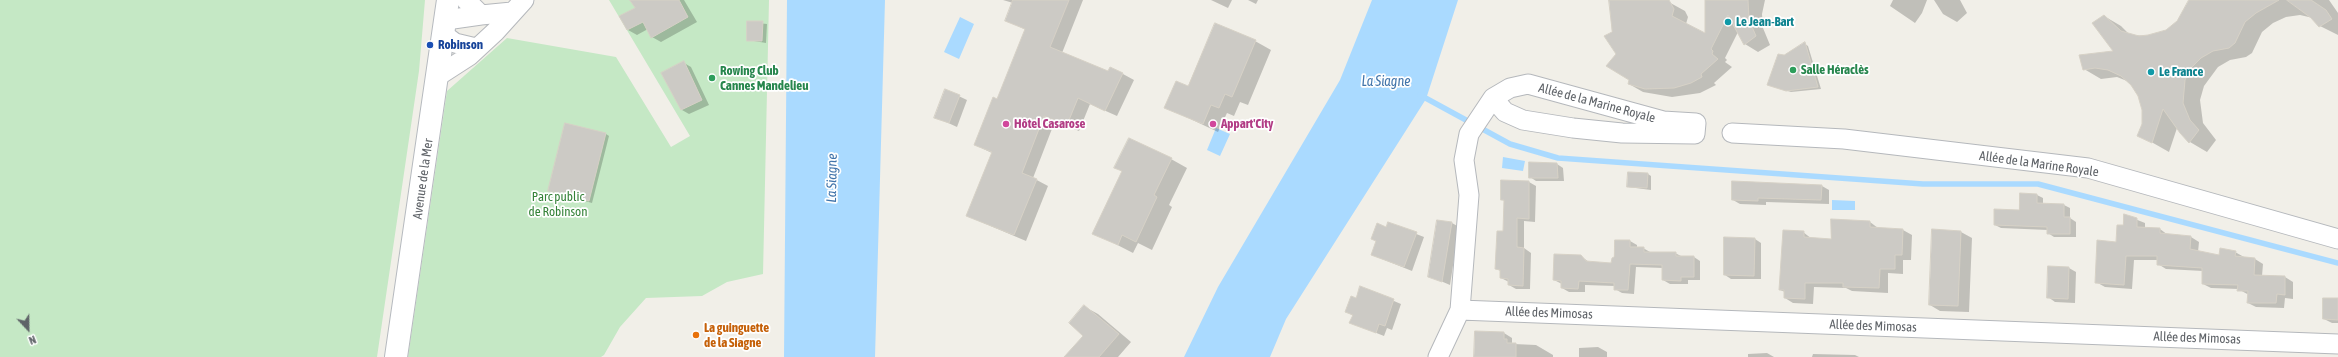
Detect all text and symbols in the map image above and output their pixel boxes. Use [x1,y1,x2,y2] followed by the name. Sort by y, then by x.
[1736,14,1794,30] place label: Le Jean-Bart
[1723,17,1733,27] marker: Le Jean-Bart
[438,37,483,53] place label: Robinson
[425,40,435,50] marker: Robinson
[1801,62,1869,78] place label: Salle Héraclès
[720,63,809,94] place label: Rowing Club Cannes Mandelieu
[2159,64,2203,80] place label: Le France
[1788,65,1798,75] marker: Salle Héraclès
[2146,67,2156,77] marker: Le France
[707,73,717,83] marker: Rowing Club Cannes Mandelieu
[1361,74,1411,90] water label: La Siagne
[1537,80,1657,126] street label: Allée de la Marine Royale
[1014,116,1085,132] place label: Hôtel Casarose
[1221,116,1273,132] place label: Appart'City
[1001,119,1011,129] marker: Hôtel Casarose
[1208,119,1218,129] marker: Appart'City
[410,138,436,220] street label: Avenue de la Mer
[1978,148,2100,180] street label: Allée de la Marine Royale
[823,153,841,203] water label: La Siagne
[529,189,587,220] park label: Parc public de Robinson
[1505,304,1593,322] street label: Allée des Mimosas
[8,309,48,349] north arrow
[1829,317,1917,335] street label: Allée des Mimosas
[704,320,769,351] place label: La guinguette de la Siagne
[2153,329,2241,347] street label: Allée des Mimosas
[691,330,701,340] marker: La guinguette de la Siagne
[27,333,38,347] text: N

